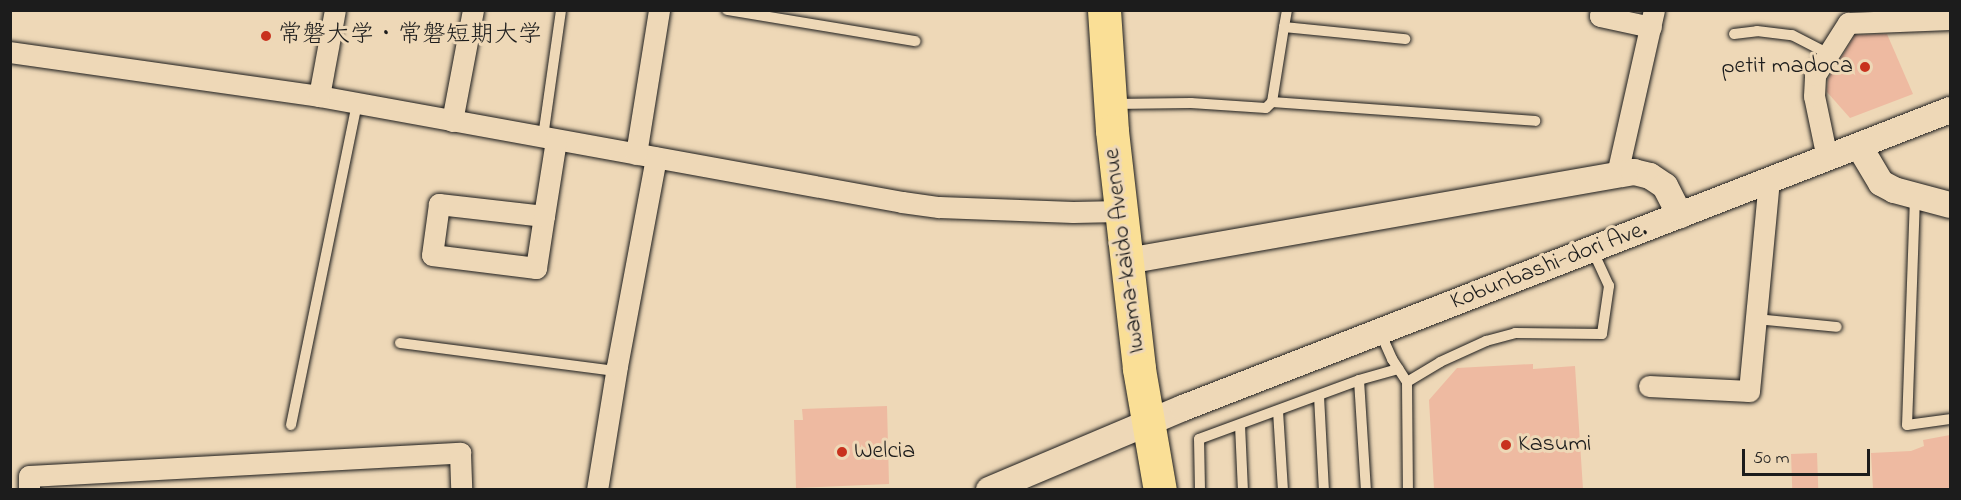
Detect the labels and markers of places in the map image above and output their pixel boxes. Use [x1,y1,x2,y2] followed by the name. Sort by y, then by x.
[278,22,542,50] place label: 常磐大学・常磐短期大学
[259,29,273,43] marker: 常磐大学・常磐短期大学
[1722,53,1853,81] place label: petit madoca
[1858,60,1872,74] marker: petit madoca
[1518,431,1591,459] place label: Kasumi
[854,438,915,466] place label: Welcia
[1499,438,1513,452] marker: Kasumi
[835,445,849,459] marker: Welcia

